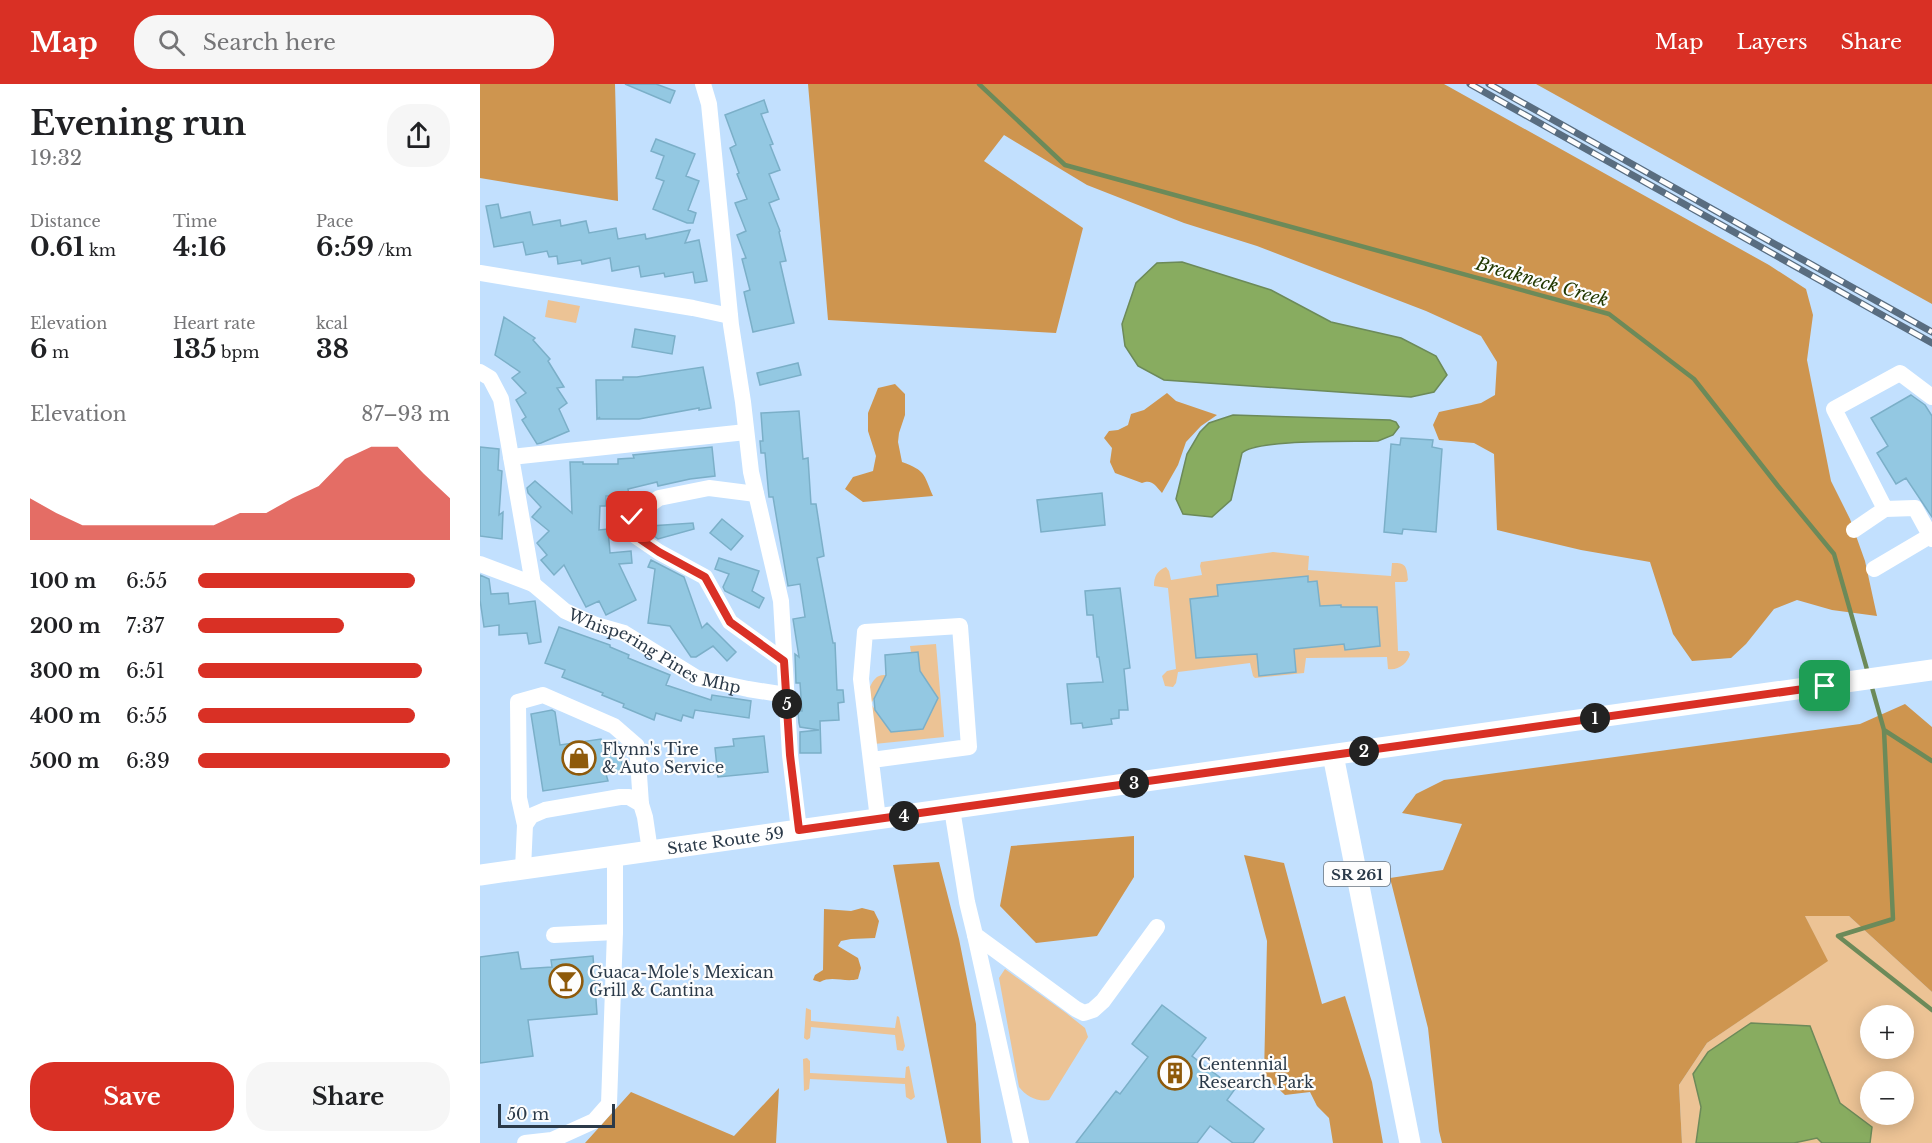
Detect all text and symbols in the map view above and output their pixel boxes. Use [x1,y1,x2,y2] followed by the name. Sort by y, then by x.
[134,15,554,69] search box
[30,25,98,60] text: Map
[155,26,188,59] icon: search
[203,29,336,56] text: Search here
[1655,29,1704,55] text: Map
[1737,29,1808,55] text: Layers
[1841,29,1902,55] text: Share
[30,103,246,144] text: Evening run
[387,104,450,167] button: share
[30,146,82,170] text: 19:32
[30,211,101,231] text: Distance
[173,211,217,231] text: Time
[316,211,353,231] text: Pace
[30,231,84,263] text: 0.61
[173,231,227,263] text: 4:16
[316,231,374,263] text: 6:59
[84,240,116,260] text: km
[374,240,412,260] text: /km
[1472,252,1611,311] water label: Breakneck Creek
[30,313,107,333] text: Elevation
[173,313,255,333] text: Heart rate
[316,313,348,333] text: kcal
[30,333,48,365] text: 6
[173,333,216,365] text: 135
[316,333,349,365] text: 38
[48,342,69,362] text: m
[216,342,259,362] text: bpm
[30,402,127,426] text: Elevation
[361,402,450,426] text: 87–93 m
[606,491,657,542] pin
[615,500,648,533] icon: check
[30,569,96,593] text: 100 m
[126,569,167,593] text: 6:55
[564,603,743,697] street label: Whispering Pines Mhp
[30,614,101,638] text: 200 m
[126,614,164,638] text: 7:37
[30,659,100,683] text: 300 m
[126,659,165,683] text: 6:51
[1799,660,1850,711] pin
[1808,669,1841,702] icon: arrive
[772,689,802,719] pin: 5
[782,694,792,714] text: 5
[1580,703,1610,733] pin: 1
[30,704,101,728] text: 400 m
[126,704,167,728] text: 6:55
[1592,708,1598,728] text: 1
[1349,736,1379,766] pin: 2
[602,739,724,777] place label: Flynn's Tire & Auto Service
[561,740,597,776] shop icon: Flynn's Tire & Auto Service
[1359,741,1369,761] text: 2
[30,749,100,773] text: 500 m
[126,749,170,773] text: 6:39
[1119,768,1149,798] pin: 3
[1129,773,1139,793] text: 3
[889,801,919,831] pin: 4
[899,806,909,826] text: 4
[666,822,785,858] street label: State Route 59
[1324,862,1390,886] road number: SR 261
[589,962,774,1000] place label: Guaca-Mole's Mexican Grill & Cantina
[548,963,584,999] bar icon: Guaca-Mole's Mexican Grill & Cantina
[1860,1005,1914,1125] map controls
[1860,1005,1914,1059] button: +
[1198,1054,1314,1092] place label: Centennial Research Park
[1157,1055,1193,1091] building icon: Centennial Research Park
[30,1062,234,1131] button: Save
[246,1062,450,1131] button: Share
[1860,1071,1914,1125] button: −
[498,1101,615,1128] scale bar
[507,1104,549,1124] text: 50 m

